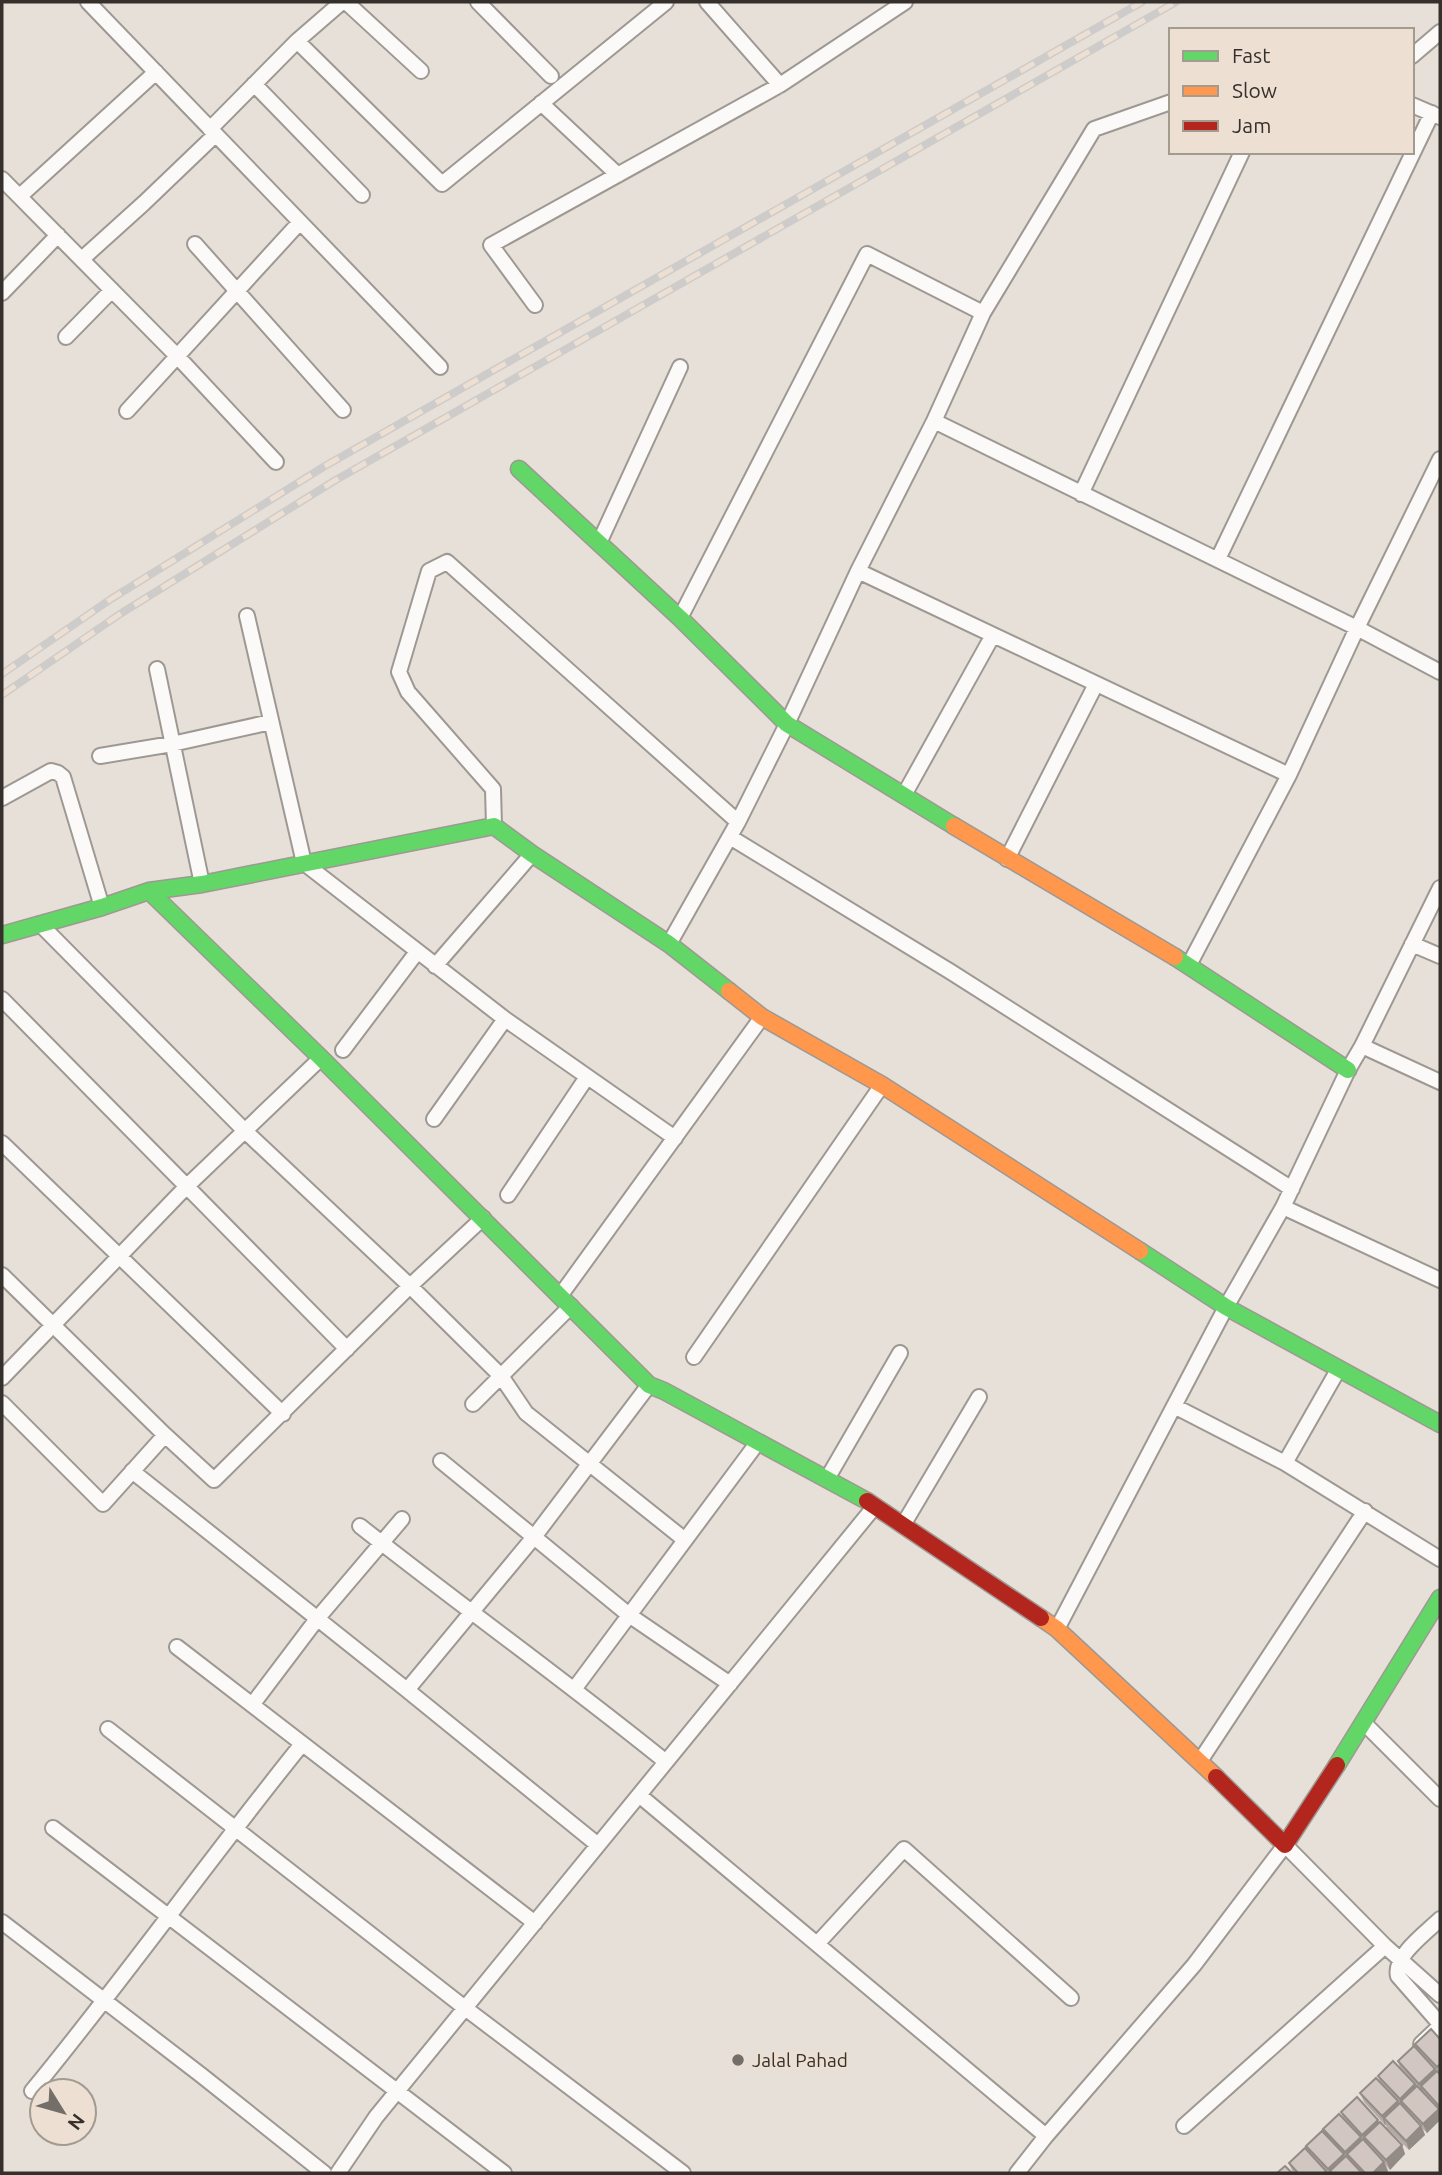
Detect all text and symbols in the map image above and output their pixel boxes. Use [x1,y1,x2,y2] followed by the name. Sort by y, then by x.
[1169,28,1414,154] legend
[1232,43,1270,67] text: Fast
[1232,78,1277,102] text: Slow
[1232,113,1271,137] text: Jam
[752,2049,848,2071] place label: Jalal Pahad
[730,2052,746,2068] marker: Jalal Pahad
[28,2077,98,2147] north arrow
[64,2110,90,2135] text: N

